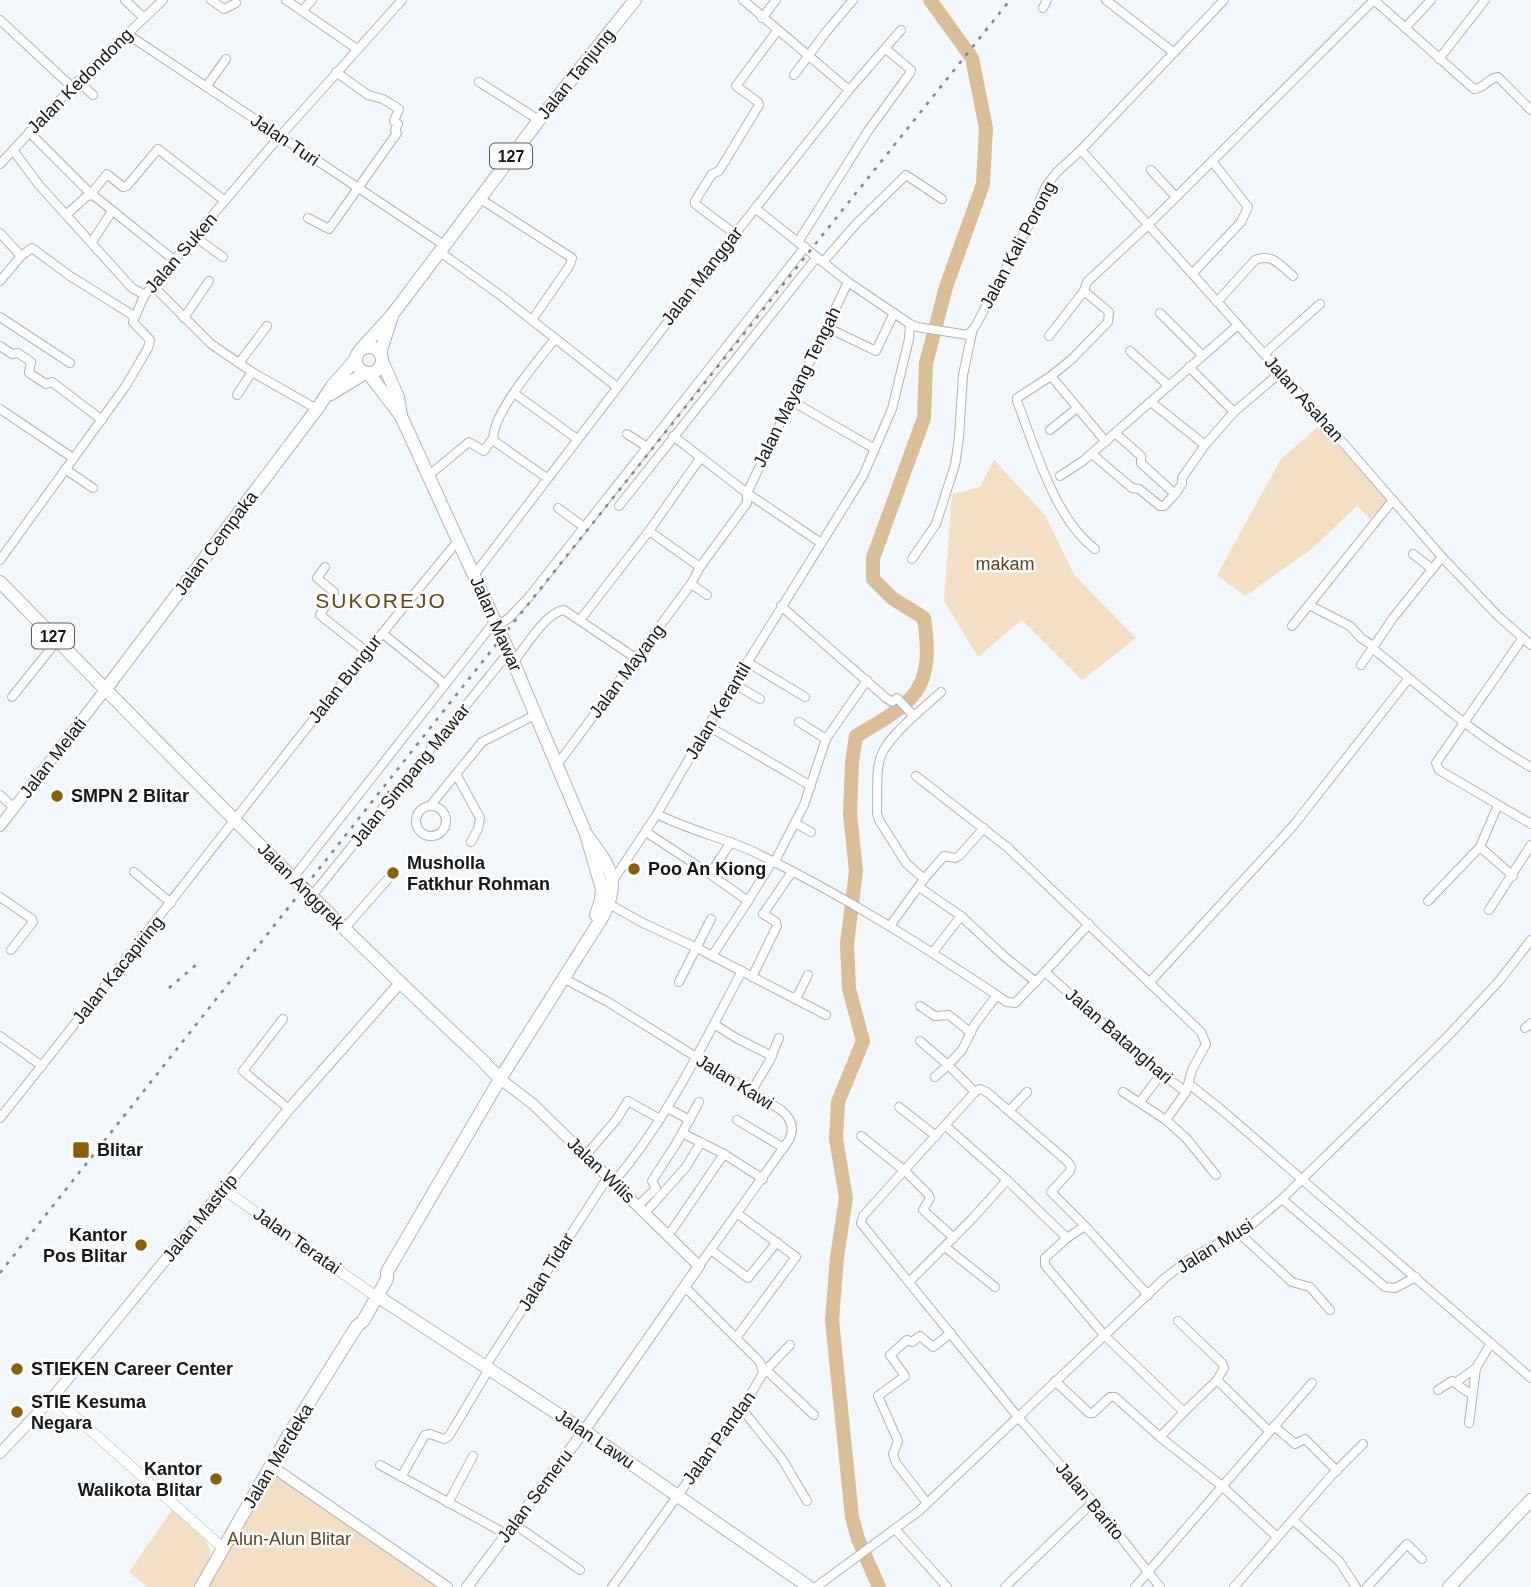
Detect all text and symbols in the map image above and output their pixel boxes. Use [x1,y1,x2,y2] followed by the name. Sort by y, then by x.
[23,24,137,138] street label: Jalan Kedondong
[533,25,619,123] street label: Jalan Tanjung
[247,110,323,170] street label: Jalan Turi
[490,144,532,168] road number: 127
[976,178,1060,312] street label: Jalan Kali Porong
[141,209,221,297] street label: Jalan Suken
[657,223,747,329] street label: Jalan Manggar
[749,304,845,470] street label: Jalan Mayang Tengah
[1260,352,1348,446] street label: Jalan Asahan
[170,486,262,599] street label: Jalan Cempaka
[975,554,1035,574] park label: makam
[466,573,526,675] street label: Jalan Mawar
[315,589,447,612] district label: SUKOREJO
[585,620,669,722] street label: Jalan Mayang
[32,624,74,649] road number: 127
[304,631,386,727] street label: Jalan Bungur
[681,659,755,763] street label: Jalan Kerantil
[346,700,474,850] street label: Jalan Simpang Mawar
[16,714,90,802] street label: Jalan Melati
[71,786,189,806] place label: SMPN 2 Blitar
[49,788,65,804] marker: SMPN 2 Blitar
[254,839,349,934] street label: Jalan Anggrek
[407,853,550,894] place label: Musholla Fatkhur Rohman
[648,859,766,879] place label: Poo An Kiong
[626,861,642,877] marker: Poo An Kiong
[385,865,401,881] marker: Musholla Fatkhur Rohman
[68,912,168,1028] street label: Jalan Kacapiring
[1061,984,1177,1088] street label: Jalan Batanghari
[693,1050,777,1114] street label: Jalan Kawi
[563,1133,639,1207] street label: Jalan Wilis
[71,1140,91,1160] marker: Blitar
[97,1140,143,1160] place label: Blitar
[159,1170,241,1266] street label: Jalan Mastrip
[250,1204,344,1278] street label: Jalan Teratai
[1173,1215,1257,1277] street label: Jalan Musi
[43,1225,127,1266] place label: Kantor Pos Blitar
[514,1229,578,1315] street label: Jalan Tidar
[133,1237,149,1253] marker: Kantor Pos Blitar
[31,1359,233,1379] place label: STIEKEN Career Center
[9,1361,25,1377] marker: STIEKEN Career Center
[679,1388,759,1488] street label: Jalan Pandan
[31,1392,147,1433] place label: STIE Kesuma Negara
[239,1399,317,1512] street label: Jalan Merdeka
[9,1404,25,1420] marker: STIE Kesuma Negara
[552,1405,638,1473] street label: Jalan Lawu
[494,1446,576,1546] street label: Jalan Semeru
[1052,1458,1128,1544] street label: Jalan Barito
[78,1459,202,1500] place label: Kantor Walikota Blitar
[208,1471,224,1487] marker: Kantor Walikota Blitar
[227,1529,351,1549] park label: Alun-Alun Blitar

